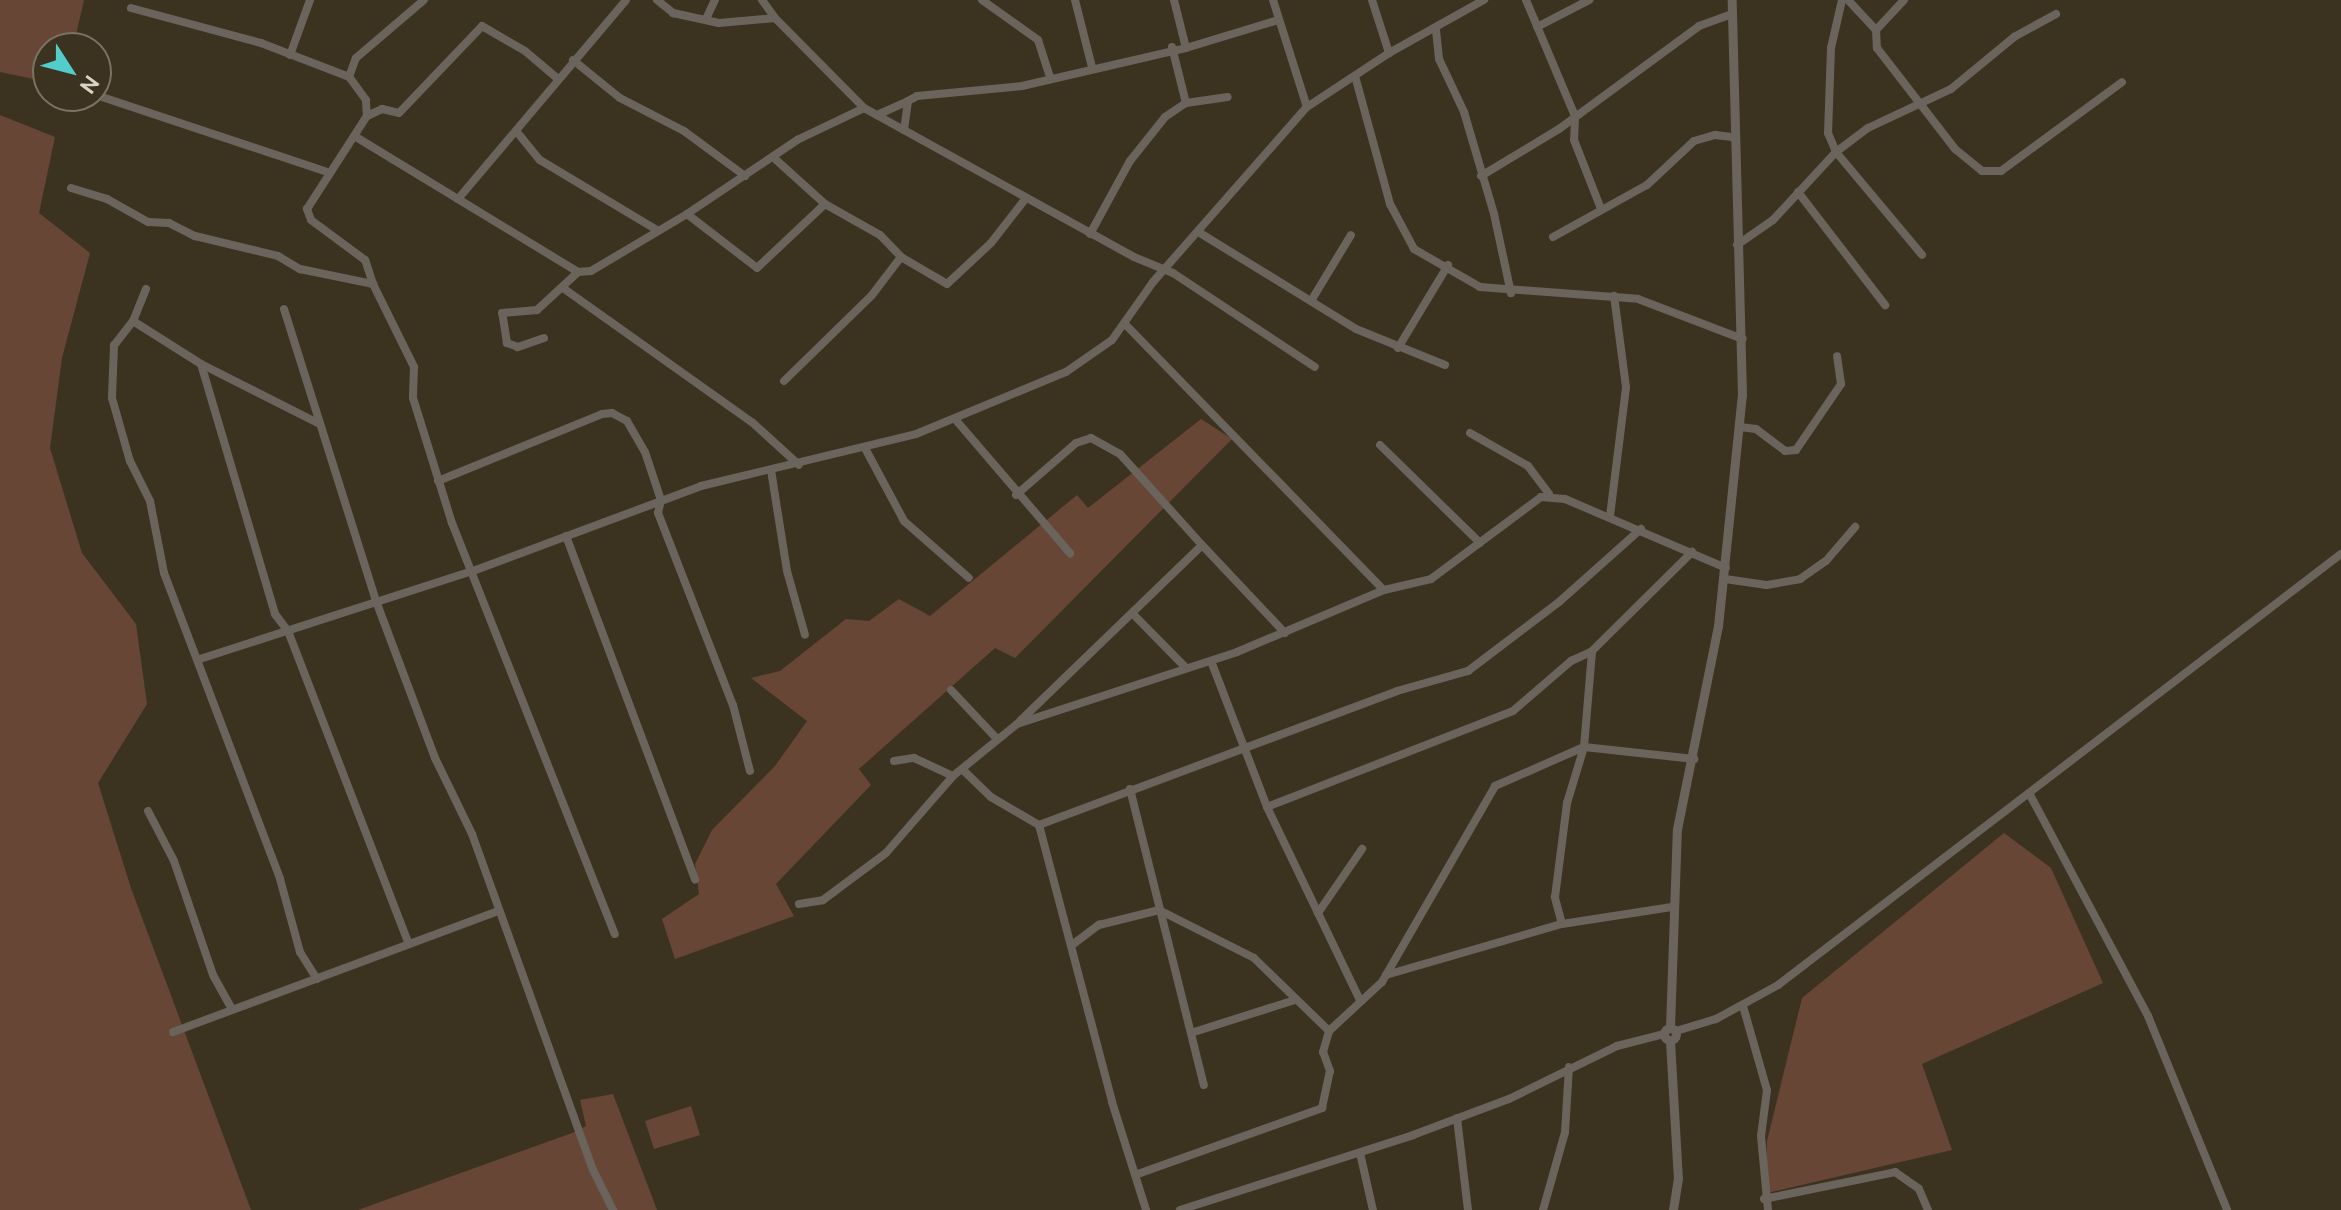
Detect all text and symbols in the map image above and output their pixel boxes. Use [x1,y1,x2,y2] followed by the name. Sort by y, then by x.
[32,32,112,112] north arrow
[75,71,105,99] text: N

